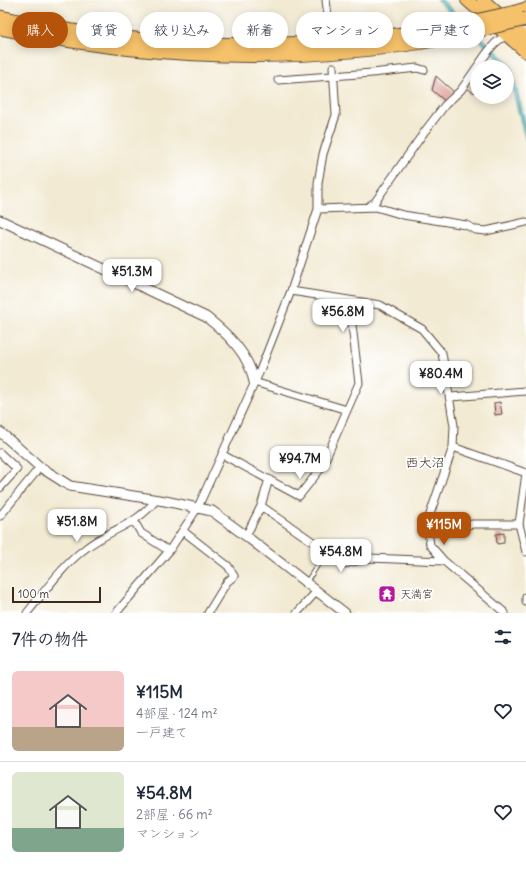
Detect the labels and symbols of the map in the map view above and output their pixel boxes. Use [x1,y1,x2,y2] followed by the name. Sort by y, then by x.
[99,259,165,293] pin: ¥51.3M
[310,299,376,333] pin: ¥56.8M
[408,361,474,395] pin: ¥80.4M
[267,446,333,480] pin: ¥94.7M
[405,454,445,471] district label: 西大沼
[44,509,110,543] pin: ¥51.8M
[416,512,472,546] pin: ¥115M
[308,539,374,573] pin: ¥54.8M
[377,584,397,604] temple icon: 天満宮
[12,585,101,604] scale bar
[400,587,433,601] place label: 天満宮

